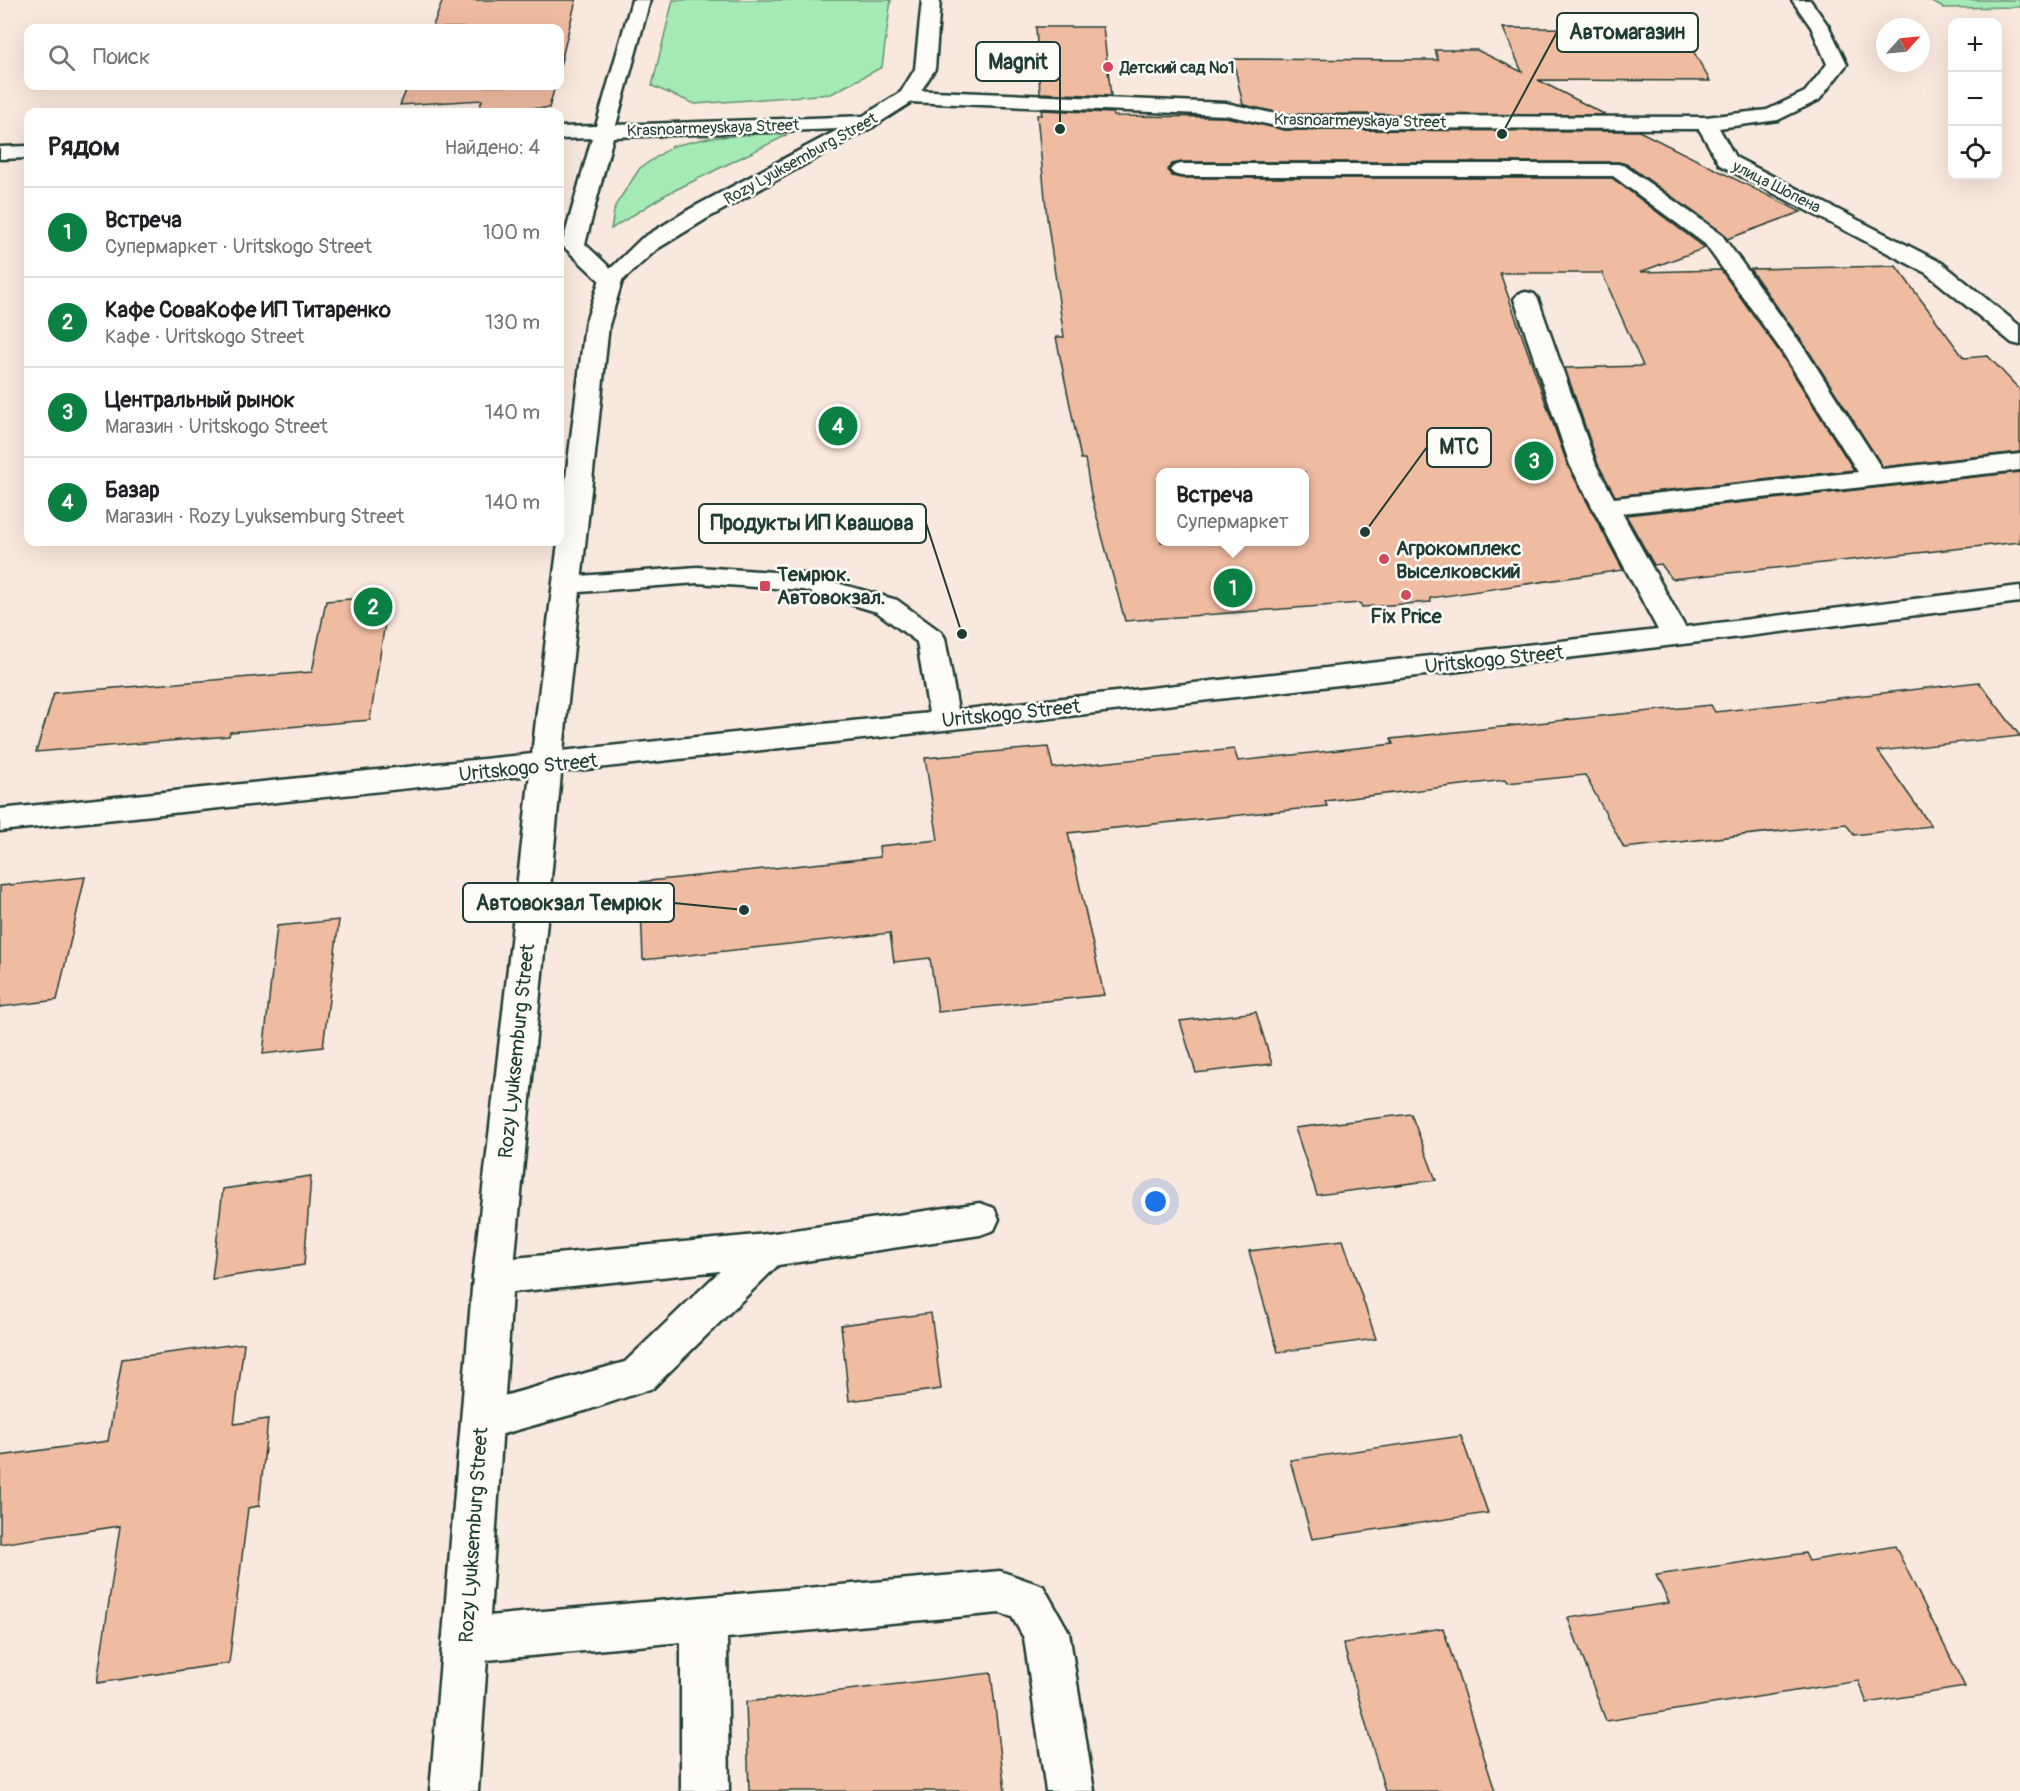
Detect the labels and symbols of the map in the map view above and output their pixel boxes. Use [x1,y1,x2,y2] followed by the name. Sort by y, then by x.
[1557,13,1698,52] callout: Автомагазин
[1876,18,1930,72] north arrow
[1569,19,1685,46] text: Автомагазин
[976,42,1060,81] callout: Magnit
[988,49,1048,76] text: Magnit
[1119,58,1234,78] place label: Детский сад №1
[1101,60,1115,74] marker: Детский сад №1
[720,108,881,209] street label: Rozy Lyuksemburg Street
[1274,109,1447,133] street label: Krasnoarmeyskaya Street
[627,115,800,141] street label: Krasnoarmeyskaya Street
[1728,156,1824,218] street label: улица Шопена
[818,404,858,448] pin: 4
[1427,428,1491,467] callout: МТС
[1439,434,1479,461] text: МТС
[1514,438,1553,484] pin: 3
[699,504,926,543] callout: Продукты ИП Квашова
[711,510,914,537] text: Продукты ИП Квашова
[1396,536,1521,584] place label: Агрокомплекс Выселковский
[1377,552,1391,566] marker: Агрокомплекс Выселковский
[776,562,885,610] place label: Темрюк. Автовокзал.
[1214,566,1252,610] pin: 1
[758,579,772,593] marker: Темрюк. Автовокзал.
[354,584,392,630] pin: 2
[1399,588,1413,602] marker: Fix Price
[1370,604,1443,629] place label: Fix Price
[1423,640,1566,679] street label: Uritskogo Street
[940,694,1083,733] street label: Uritskogo Street
[457,748,600,787] street label: Uritskogo Street
[463,883,674,922] callout: Автовокзал Темрюк
[476,890,662,917] text: Автовокзал Темрюк
[493,941,540,1160] street label: Rozy Lyuksemburg Street
[1141,1187,1170,1216] your location
[453,1426,494,1644] street label: Rozy Lyuksemburg Street

